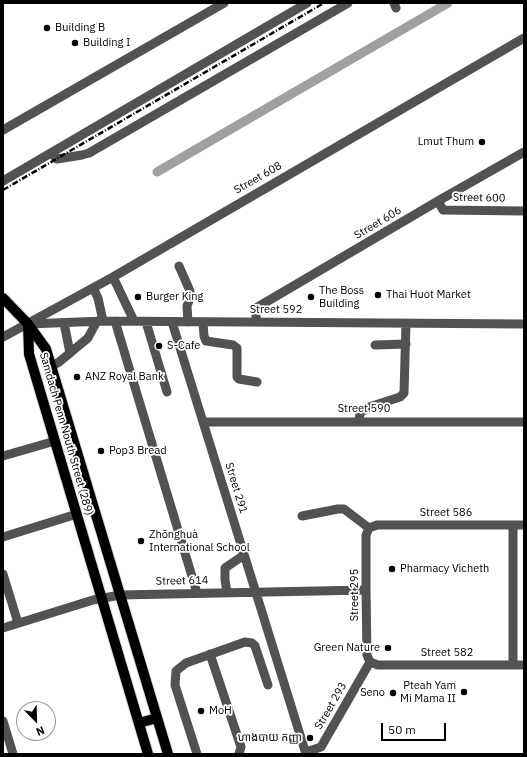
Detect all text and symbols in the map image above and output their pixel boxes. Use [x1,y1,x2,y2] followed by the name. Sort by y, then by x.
[55,21,105,35] place label: Building B
[42,23,52,33] marker: Building B
[83,36,130,50] place label: Building I
[70,38,80,48] marker: Building I
[418,135,474,149] place label: Lmut Thum
[477,137,487,147] marker: Lmut Thum
[232,159,284,197] street label: Street 608
[453,191,505,205] street label: Street 600
[352,204,404,242] street label: Street 606
[319,284,364,310] place label: The Boss Building
[386,288,471,302] place label: Thai Huot Market
[146,290,203,304] place label: Burger King
[373,290,383,300] marker: Thai Huot Market
[133,292,143,302] marker: Burger King
[306,292,316,302] marker: The Boss Building
[250,303,302,317] street label: Street 592
[167,339,200,353] place label: S-Cafe
[154,341,164,351] marker: S-Cafe
[36,351,96,517] street label: Samdach Penn Nouth Street (289)
[85,370,164,384] place label: ANZ Royal Bank
[72,372,82,382] marker: ANZ Royal Bank
[338,402,390,416] street label: Street 590
[109,444,167,458] place label: Pop3 Bread
[96,446,106,456] marker: Pop3 Bread
[222,461,250,515] street label: Street 291
[420,506,472,520] street label: Street 586
[149,528,250,554] place label: Zhōnghuà International School
[136,536,146,546] marker: Zhōnghuà International School
[400,562,489,576] place label: Pharmacy Vicheth
[387,564,397,574] marker: Pharmacy Vicheth
[348,569,362,621] street label: Street 295
[156,574,208,588] street label: Street 614
[314,641,380,655] place label: Green Nature
[383,643,393,653] marker: Green Nature
[421,646,473,660] street label: Street 582
[400,679,456,705] place label: Pteah Yam Mi Mama II
[312,680,350,732] street label: Street 293
[360,686,385,700] place label: Seno
[459,687,469,697] marker: Pteah Yam Mi Mama II
[388,688,398,698] marker: Seno
[16,701,56,741] north arrow
[209,704,232,718] place label: MoH
[196,706,206,716] marker: MoH
[383,715,448,741] scale bar
[388,722,416,737] text: 50 m
[34,723,47,739] text: N
[238,731,302,745] place label: ហាងបាយ កញ្ញា
[305,733,315,743] marker: ហាងបាយ កញ្ញា

